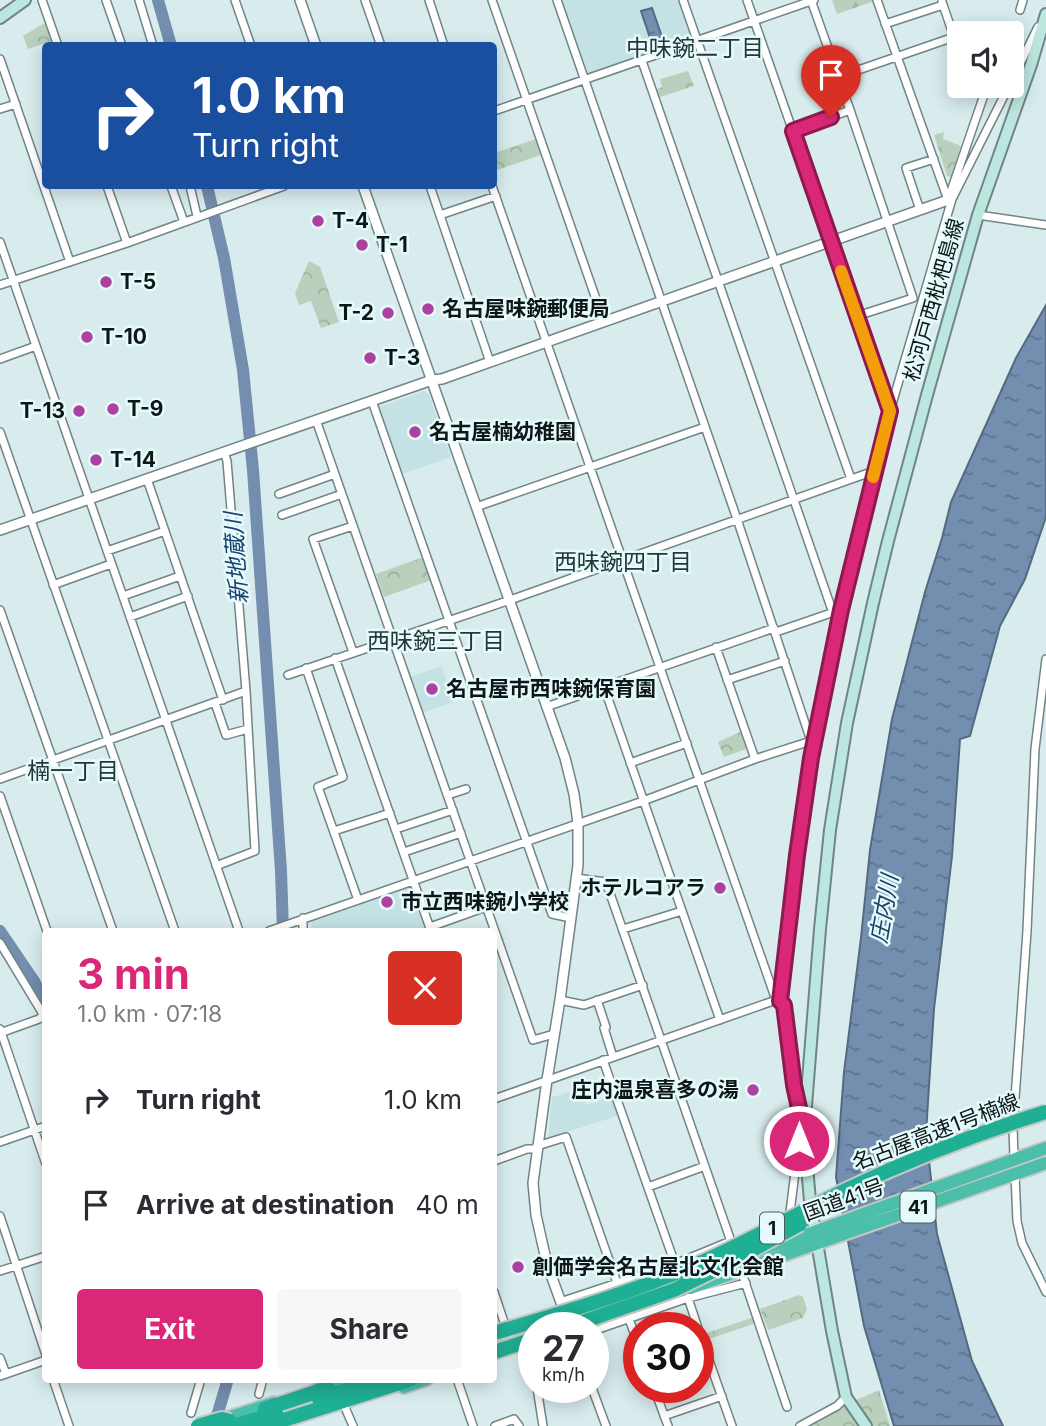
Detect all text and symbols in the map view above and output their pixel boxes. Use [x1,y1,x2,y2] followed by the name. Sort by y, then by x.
[947,21,1024,98] map controls
[947,21,1024,98] button: sound
[626,34,764,62] district label: 中味鋺二丁目
[801,45,861,117] pin
[812,56,850,94] icon: arrive
[192,66,346,125] text: 1.0 km
[77,70,168,161] icon: right
[192,126,339,165] text: Turn right
[332,208,369,233] place label: T-4
[310,213,326,229] marker: T-4
[898,216,969,384] street label: 松河戸西枇杷島線
[376,232,408,257] place label: T-1
[354,237,370,253] marker: T-1
[120,269,156,294] place label: T-5
[98,274,114,290] marker: T-5
[442,296,610,321] place label: 名古屋味鋺郵便局
[338,300,374,325] place label: T-2
[420,301,436,317] marker: 名古屋味鋺郵便局
[380,305,396,321] marker: T-2
[101,324,147,349] place label: T-10
[79,329,95,345] marker: T-10
[384,345,420,370] place label: T-3
[362,350,378,366] marker: T-3
[127,396,163,421] place label: T-9
[20,398,65,423] place label: T-13
[105,401,121,417] marker: T-9
[71,403,87,419] marker: T-13
[429,419,576,444] place label: 名古屋楠幼稚園
[407,424,423,440] marker: 名古屋楠幼稚園
[110,447,156,472] place label: T-14
[88,452,104,468] marker: T-14
[219,508,253,605] water label: 新地蔵川
[554,548,692,576] district label: 西味鋺四丁目
[367,627,505,655] district label: 西味鋺三丁目
[446,676,656,701] place label: 名古屋市西味鋺保育園
[424,681,440,697] marker: 名古屋市西味鋺保育園
[27,757,119,785] district label: 楠一丁目
[864,870,904,945] water label: 庄内川
[580,875,706,900] place label: ホテルコアラ
[712,880,728,896] marker: ホテルコアラ
[401,889,569,914] place label: 市立西味鋺小学校
[379,894,395,910] marker: 市立西味鋺小学校
[77,948,190,999] text: 3 min
[388,951,462,1025] button: close
[77,1000,222,1028] text: 1.0 km · 07:18
[571,1077,739,1102] place label: 庄内温泉喜多の湯
[77,1081,115,1119] icon: right
[745,1082,761,1098] marker: 庄内温泉喜多の湯
[136,1084,261,1115] text: Turn right
[384,1084,462,1115] text: 1.0 km
[849,1088,1023,1175] street label: 名古屋高速1号楠線
[762,1104,836,1178] position arrow
[800,1173,888,1226] street label: 国道41号
[77,1186,115,1224] icon: arrive
[136,1189,395,1220] text: Arrive at destination
[416,1189,479,1220] text: 40 m
[900,1191,936,1222] road number: 41
[760,1212,784,1244] road number: 1
[532,1254,784,1279] place label: 創価学会名古屋北文化会館
[510,1259,526,1275] marker: 創価学会名古屋北文化会館
[77,1289,263,1369] button: Exit
[277,1289,462,1369] button: Share
[623,1312,714,1403] speed limit sign: 30
[542,1327,585,1369] text: 27
[542,1364,585,1385] text: km/h

